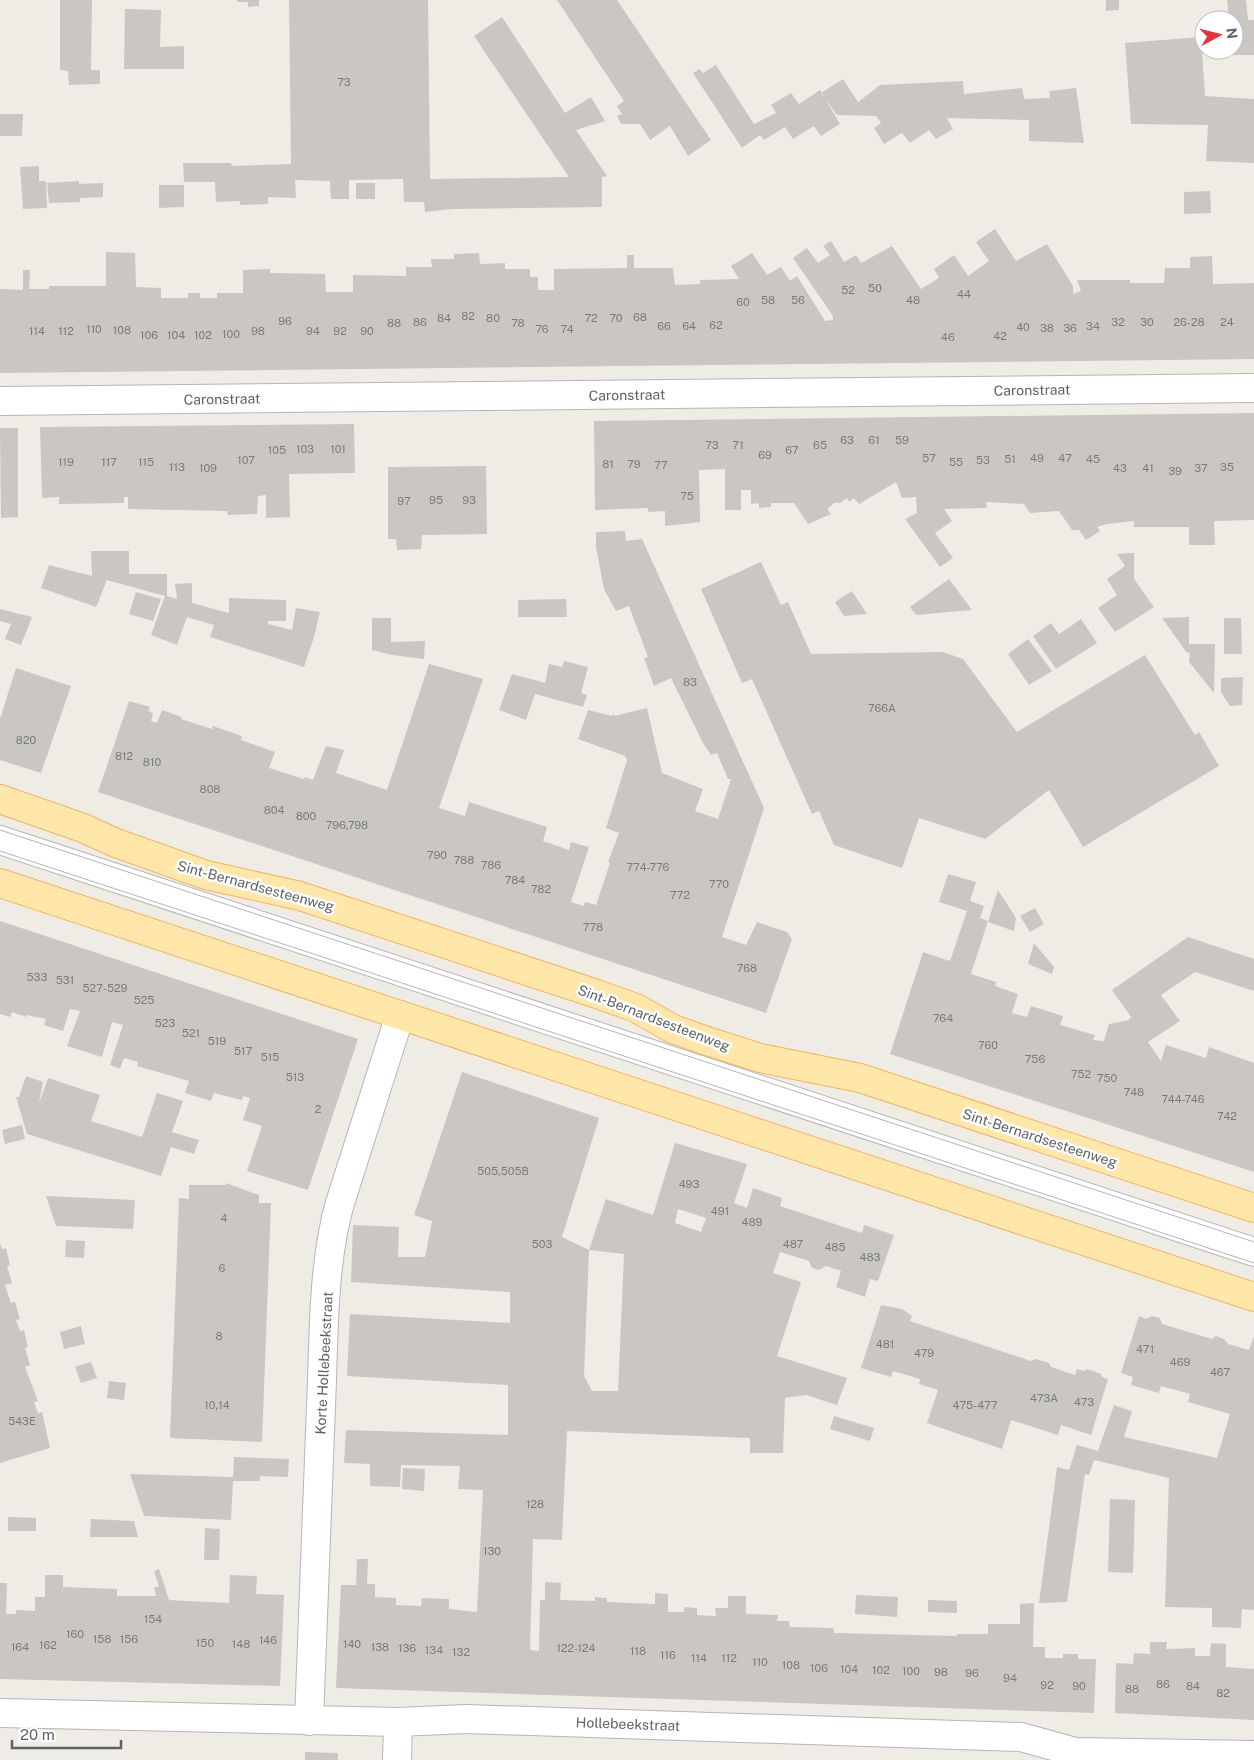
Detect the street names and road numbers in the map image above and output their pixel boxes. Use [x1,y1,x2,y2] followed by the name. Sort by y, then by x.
[993,381,1071,399] street label: Caronstraat
[588,386,666,404] street label: Caronstraat
[183,390,261,408] street label: Caronstraat
[176,857,336,915] street label: Sint-Bernardsesteenweg
[576,982,733,1055] street label: Sint-Bernardsesteenweg
[961,1105,1120,1171] street label: Sint-Bernardsesteenweg
[312,1291,336,1435] street label: Korte Hollebeekstraat
[576,1714,680,1734] street label: Hollebeekstraat

